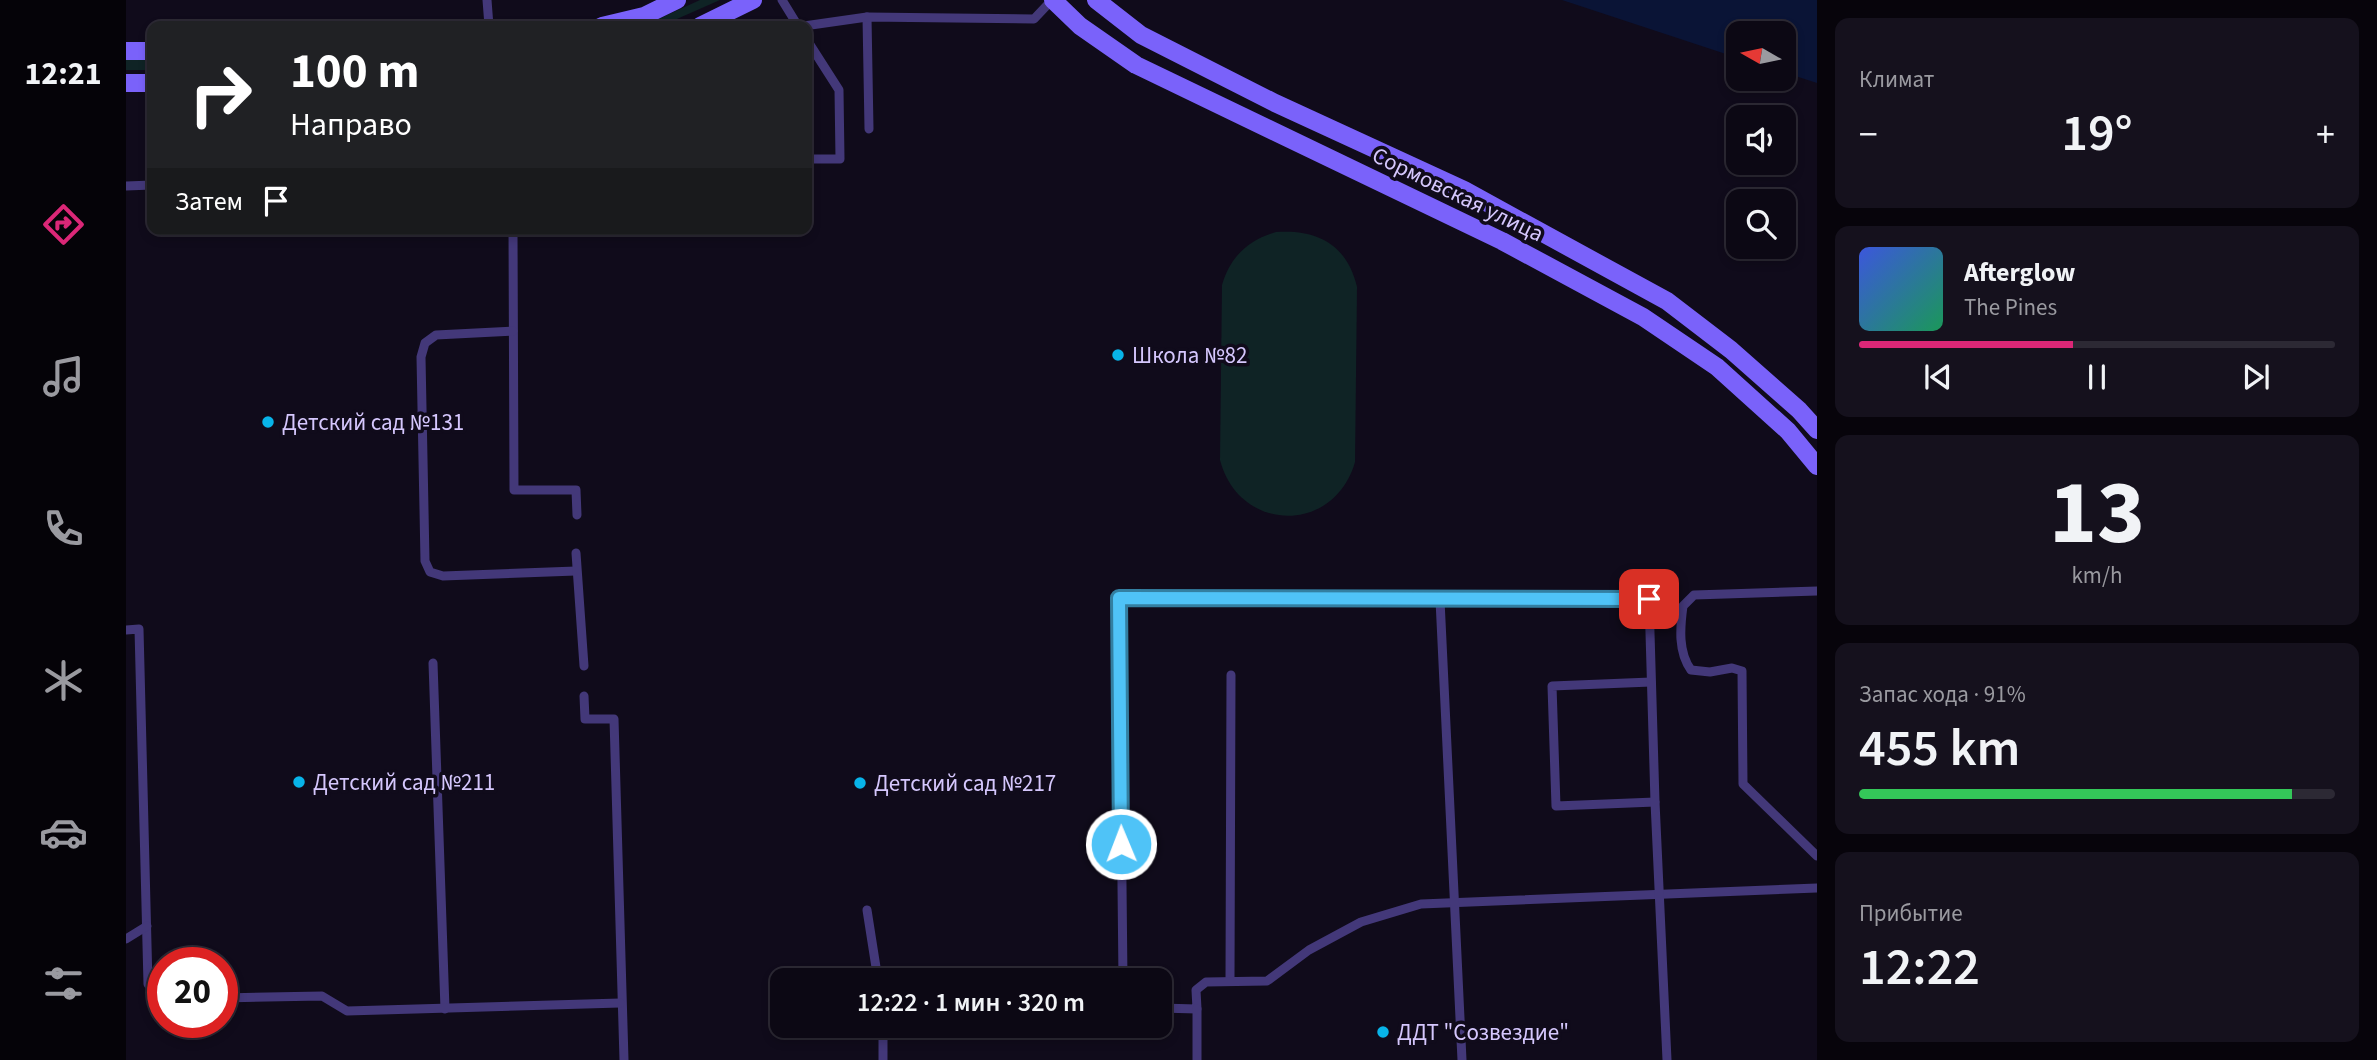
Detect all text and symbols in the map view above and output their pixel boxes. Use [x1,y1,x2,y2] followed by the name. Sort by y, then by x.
[1726,21,1796,91] north arrow
[1726,21,1796,259] map controls
[290,37,419,107] text: 100 m
[175,49,266,140] icon: right
[24,51,102,97] text: 12:21
[1859,63,1934,96] text: Климат
[2061,97,2133,171] text: 19°
[290,102,412,148] text: Направо
[1726,105,1796,175] button: sound
[1859,108,1878,162] text: −
[2316,108,2335,162] text: +
[1366,139,1549,250] street label: Сормовская улица
[257,182,295,220] icon: arrive
[175,183,243,220] text: Затем
[1726,189,1796,259] button: search
[39,200,88,249] icon: directions
[1964,254,2075,291] text: Afterglow
[1964,291,2057,324] text: The Pines
[1132,339,1247,372] place label: Школа №82
[1110,347,1126,363] marker: Школа №82
[39,352,88,401] icon: music
[1919,358,1957,396] icon: previous
[2078,358,2116,396] icon: pause
[2237,358,2275,396] icon: next
[282,406,464,439] place label: Детский сад №131
[260,414,276,430] marker: Детский сад №131
[2049,449,2145,578] text: 13
[39,504,88,553] icon: phone
[2071,559,2123,592] text: km/h
[1619,569,1679,629] pin
[1630,580,1668,618] icon: arrive
[39,656,88,705] icon: climate
[1859,678,2026,711] text: Запас хода · 91%
[1859,712,2020,786] text: 455 km
[313,766,495,799] place label: Детский сад №211
[874,767,1056,800] place label: Детский сад №217
[291,774,307,790] marker: Детский сад №211
[852,775,868,791] marker: Детский сад №217
[1084,807,1158,881] position arrow
[39,808,88,857] icon: car
[1859,897,1963,930] text: Прибытие
[1859,931,1980,1005] text: 12:22
[147,947,238,1038] speed limit sign: 20
[39,959,88,1008] icon: filters
[857,984,1085,1021] text: 12:22 · 1 мин · 320 m
[1397,1016,1569,1049] place label: ДДТ "Созвездие"
[1375,1024,1391,1040] marker: ДДТ "Созвездие"

